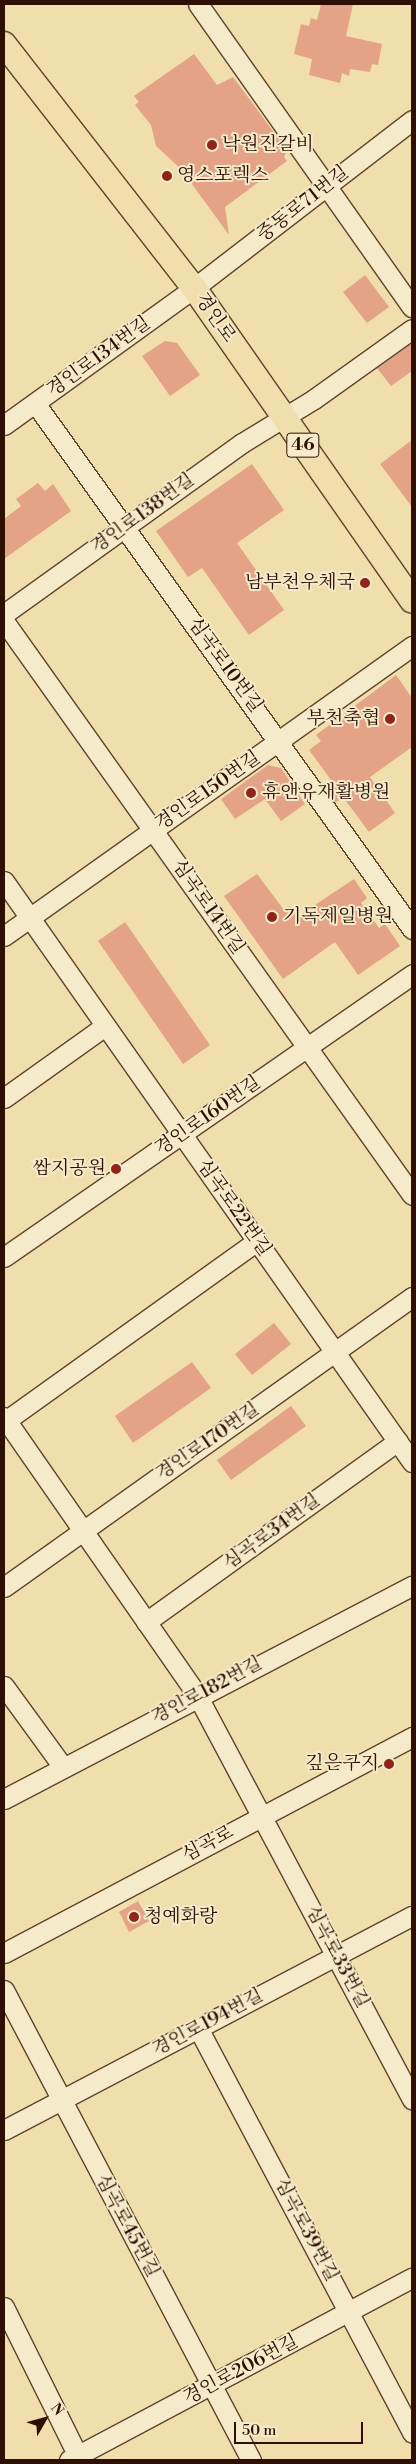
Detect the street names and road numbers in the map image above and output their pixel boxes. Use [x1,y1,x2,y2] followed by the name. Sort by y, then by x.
[253,161,353,247] street label: 중동로71번길
[190,289,240,347] street label: 경인로
[43,312,155,402] street label: 경인로134번길
[286,430,320,460] road number: 46
[87,469,199,559] street label: 경인로138번길
[183,613,267,717] street label: 심곡로10번길
[151,746,265,836] street label: 경인로150번길
[167,855,249,959] street label: 심곡로14번길
[151,1071,265,1161] street label: 경인로160번길
[192,1155,276,1261] street label: 심곡로22번길
[152,1398,264,1486] street label: 경인로170번길
[219,1489,325,1575] street label: 심곡로34번길
[148,1652,266,1730] street label: 경인로182번길
[178,1821,238,1867] street label: 심곡로
[300,1902,374,2012] street label: 심곡로33번길
[149,1984,267,2062] street label: 경인로194번길
[90,2171,164,2281] street label: 심곡로45번길
[269,2174,343,2286] street label: 심곡로39번길
[180,2330,302,2410] street label: 경인로206번길

